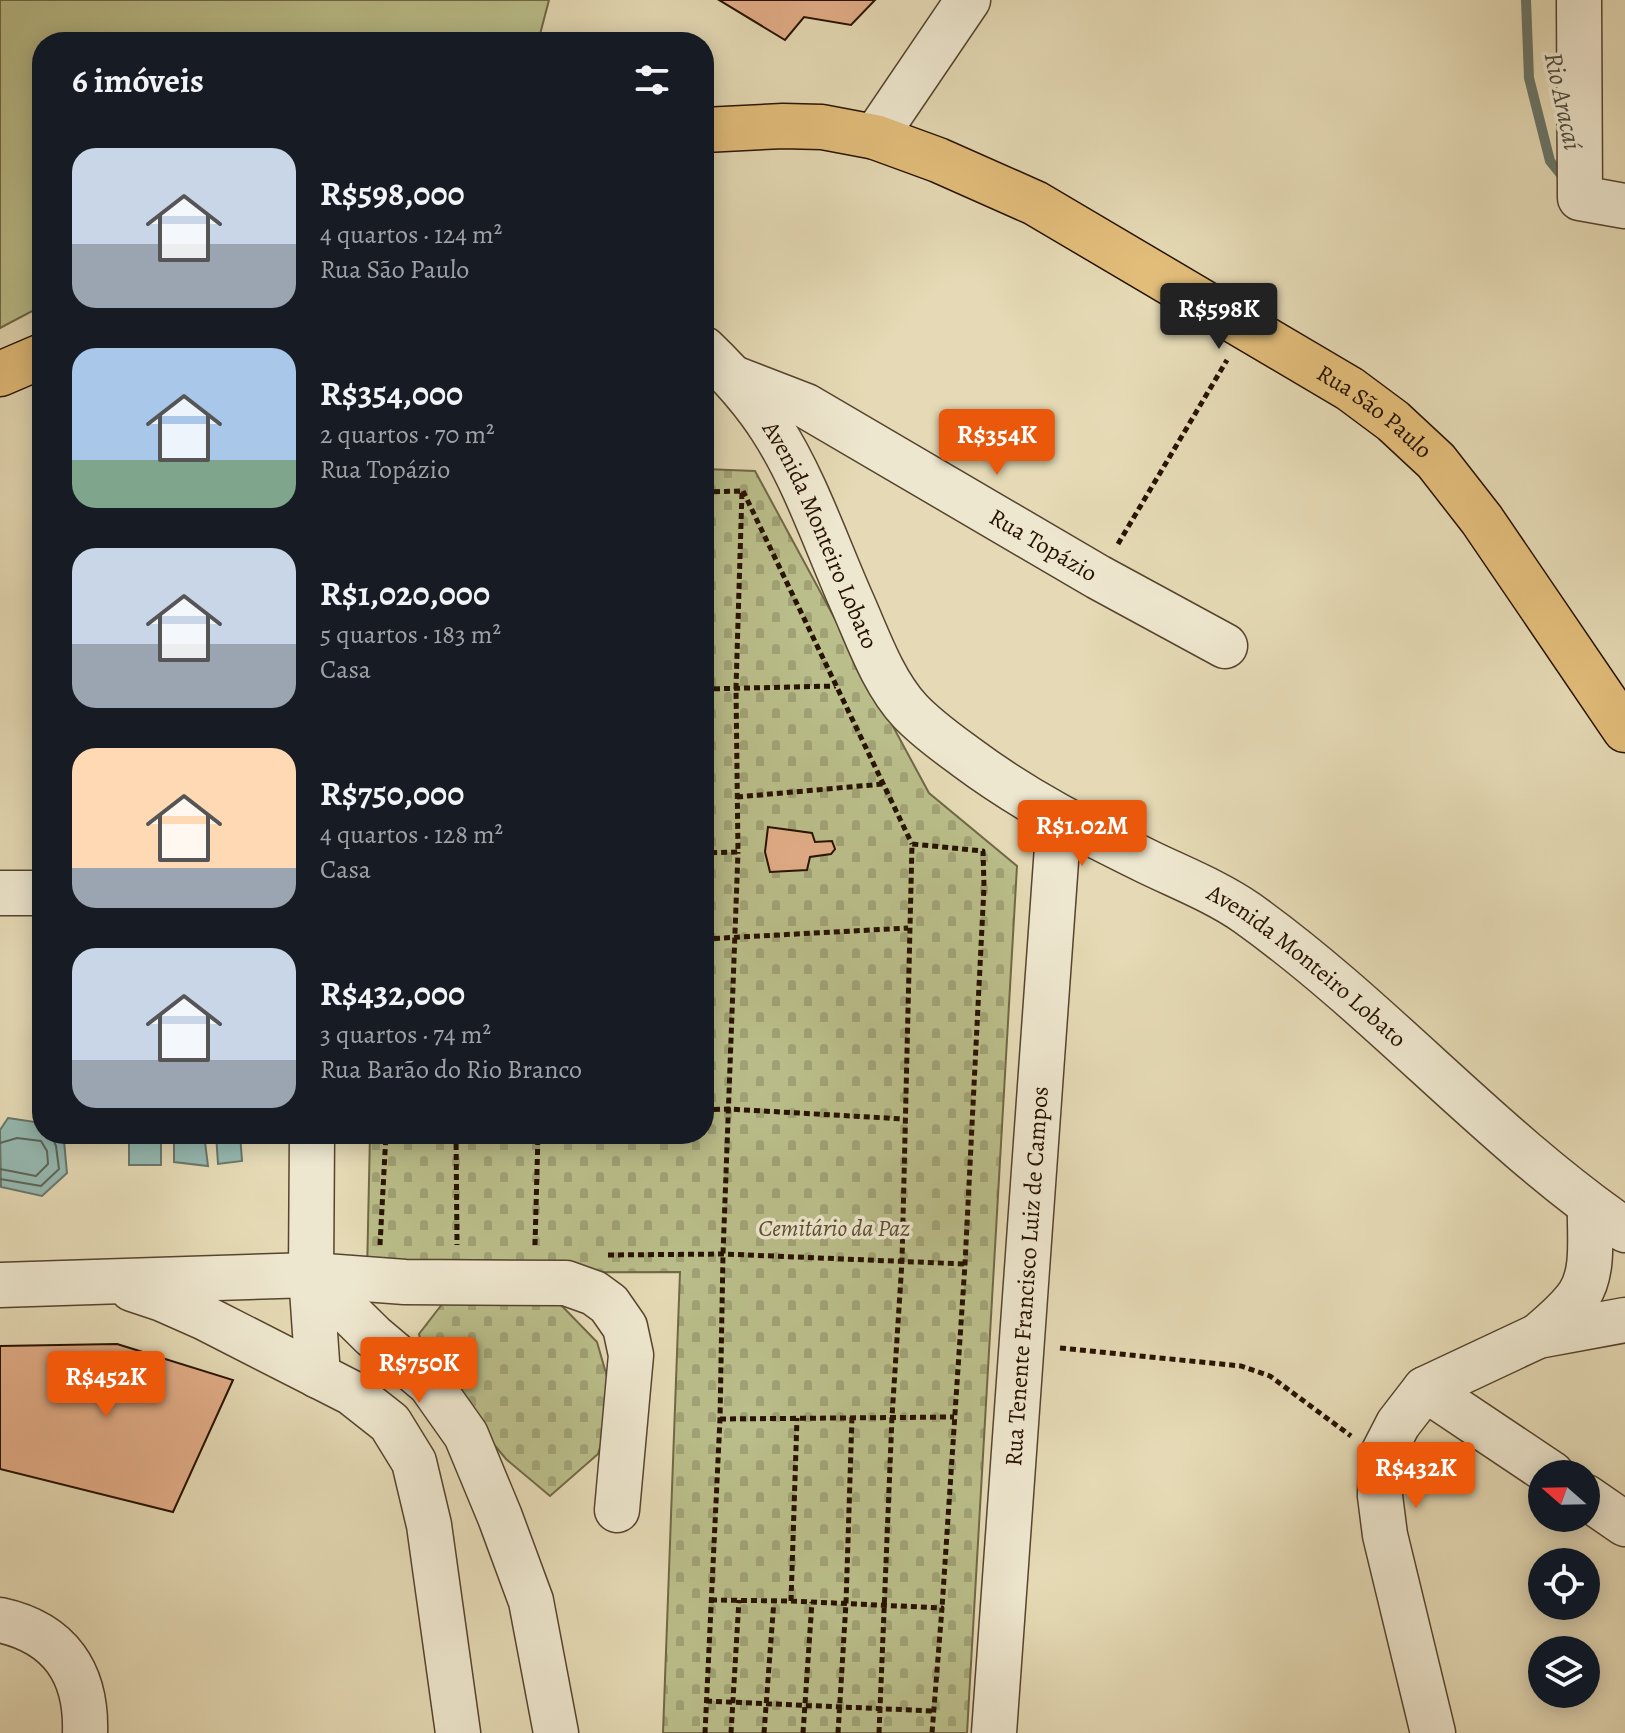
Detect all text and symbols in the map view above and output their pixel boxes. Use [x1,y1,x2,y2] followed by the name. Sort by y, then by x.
[1536,49,1591,154] water label: Rio Aracaí
[72,57,204,104] text: 6 imóveis
[630,58,674,102] icon: filters
[320,170,465,217] text: R$598,000
[136,180,232,276] icon: home
[320,217,502,252] text: 4 quartos · 124 m²
[320,252,469,287] text: Rua São Paulo
[1154,283,1284,351] pin: R$598K
[1178,291,1260,326] text: R$598K
[1311,357,1439,466] street label: Rua São Paulo
[320,370,463,417] text: R$354,000
[136,380,232,476] icon: home
[932,409,1062,477] pin: R$354K
[754,414,886,654] street label: Avenida Monteiro Lobato
[320,417,495,452] text: 2 quartos · 70 m²
[957,417,1037,452] text: R$354K
[320,452,450,487] text: Rua Topázio
[983,501,1103,589] street label: Rua Topázio
[320,570,490,617] text: R$1,020,000
[136,580,232,676] icon: home
[320,617,501,652] text: 5 quartos · 183 m²
[320,652,371,687] text: Casa
[320,770,464,817] text: R$750,000
[136,780,232,876] icon: home
[1008,800,1156,868] pin: R$1.02M
[1036,808,1128,843] text: R$1.02M
[320,817,503,852] text: 4 quartos · 128 m²
[320,852,371,887] text: Casa
[1201,876,1414,1054] street label: Avenida Monteiro Lobato
[320,970,465,1017] text: R$432,000
[136,980,232,1076] icon: home
[320,1017,491,1052] text: 3 quartos · 74 m²
[320,1052,582,1087] text: Rua Barão do Rio Branco
[997,1085,1056,1467] street label: Rua Tenente Francisco Luiz de Campos
[758,1212,910,1244] park label: Cemitário da Paz
[354,1337,484,1405] pin: R$750K
[378,1345,460,1380] text: R$750K
[41,1351,171,1419] pin: R$452K
[65,1359,147,1394] text: R$452K
[1351,1442,1481,1510] pin: R$432K
[1375,1450,1457,1485] text: R$432K
[1528,1460,1600,1532] north arrow
[1528,1460,1600,1708] map controls
[1528,1548,1600,1620] button: locate
[1528,1636,1600,1708] button: layers

